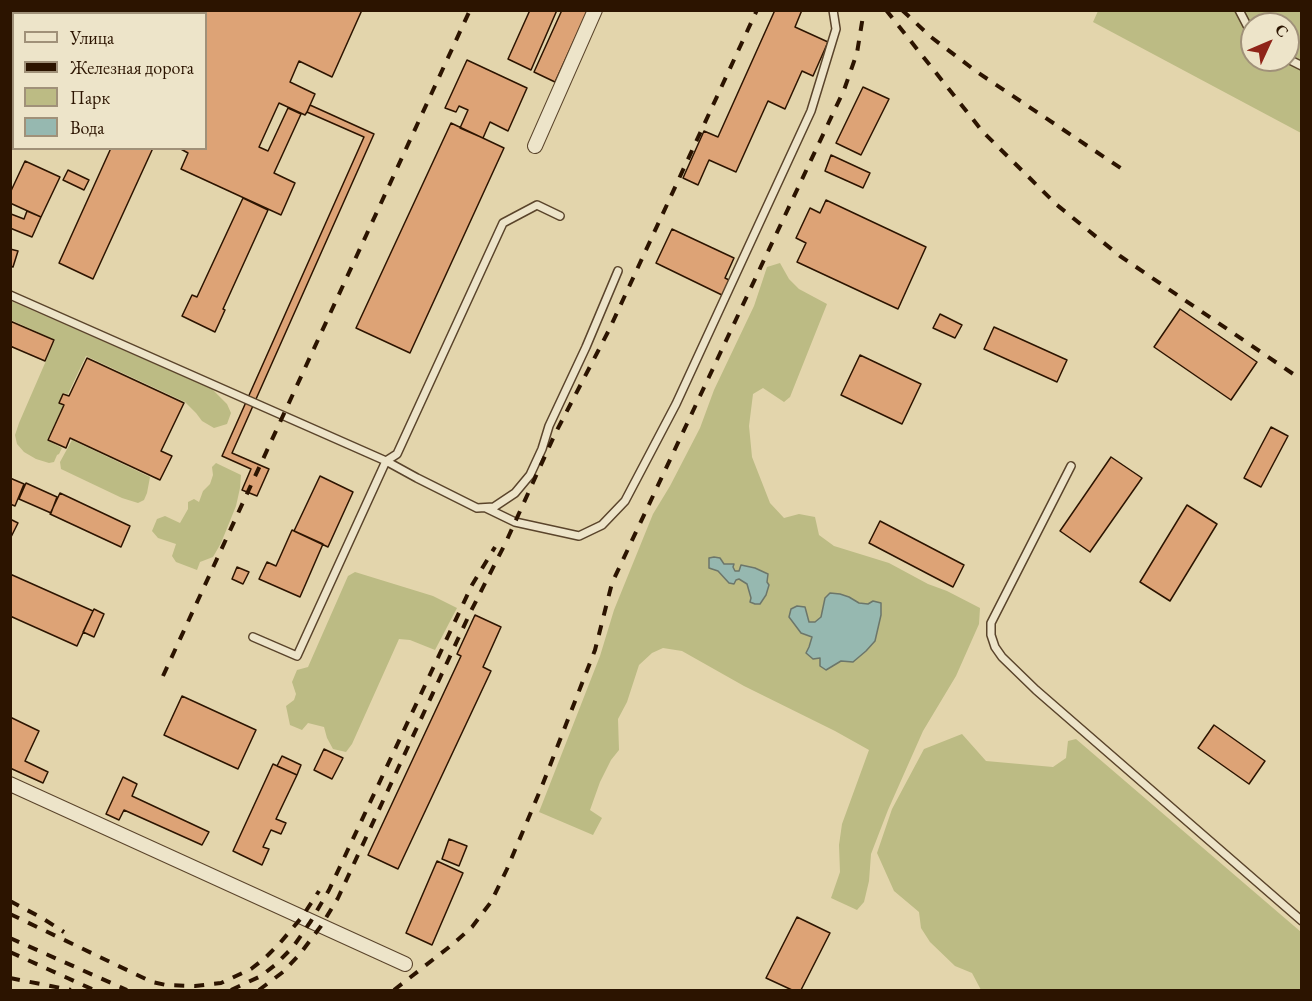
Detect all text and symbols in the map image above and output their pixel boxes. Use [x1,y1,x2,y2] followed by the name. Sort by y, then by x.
[12,12,207,150] legend
[1240,12,1300,72] north arrow
[1270,19,1293,42] text: С
[70,26,114,49] text: Улица
[70,56,194,79] text: Железная дорога
[70,86,110,109] text: Парк
[70,116,104,139] text: Вода

